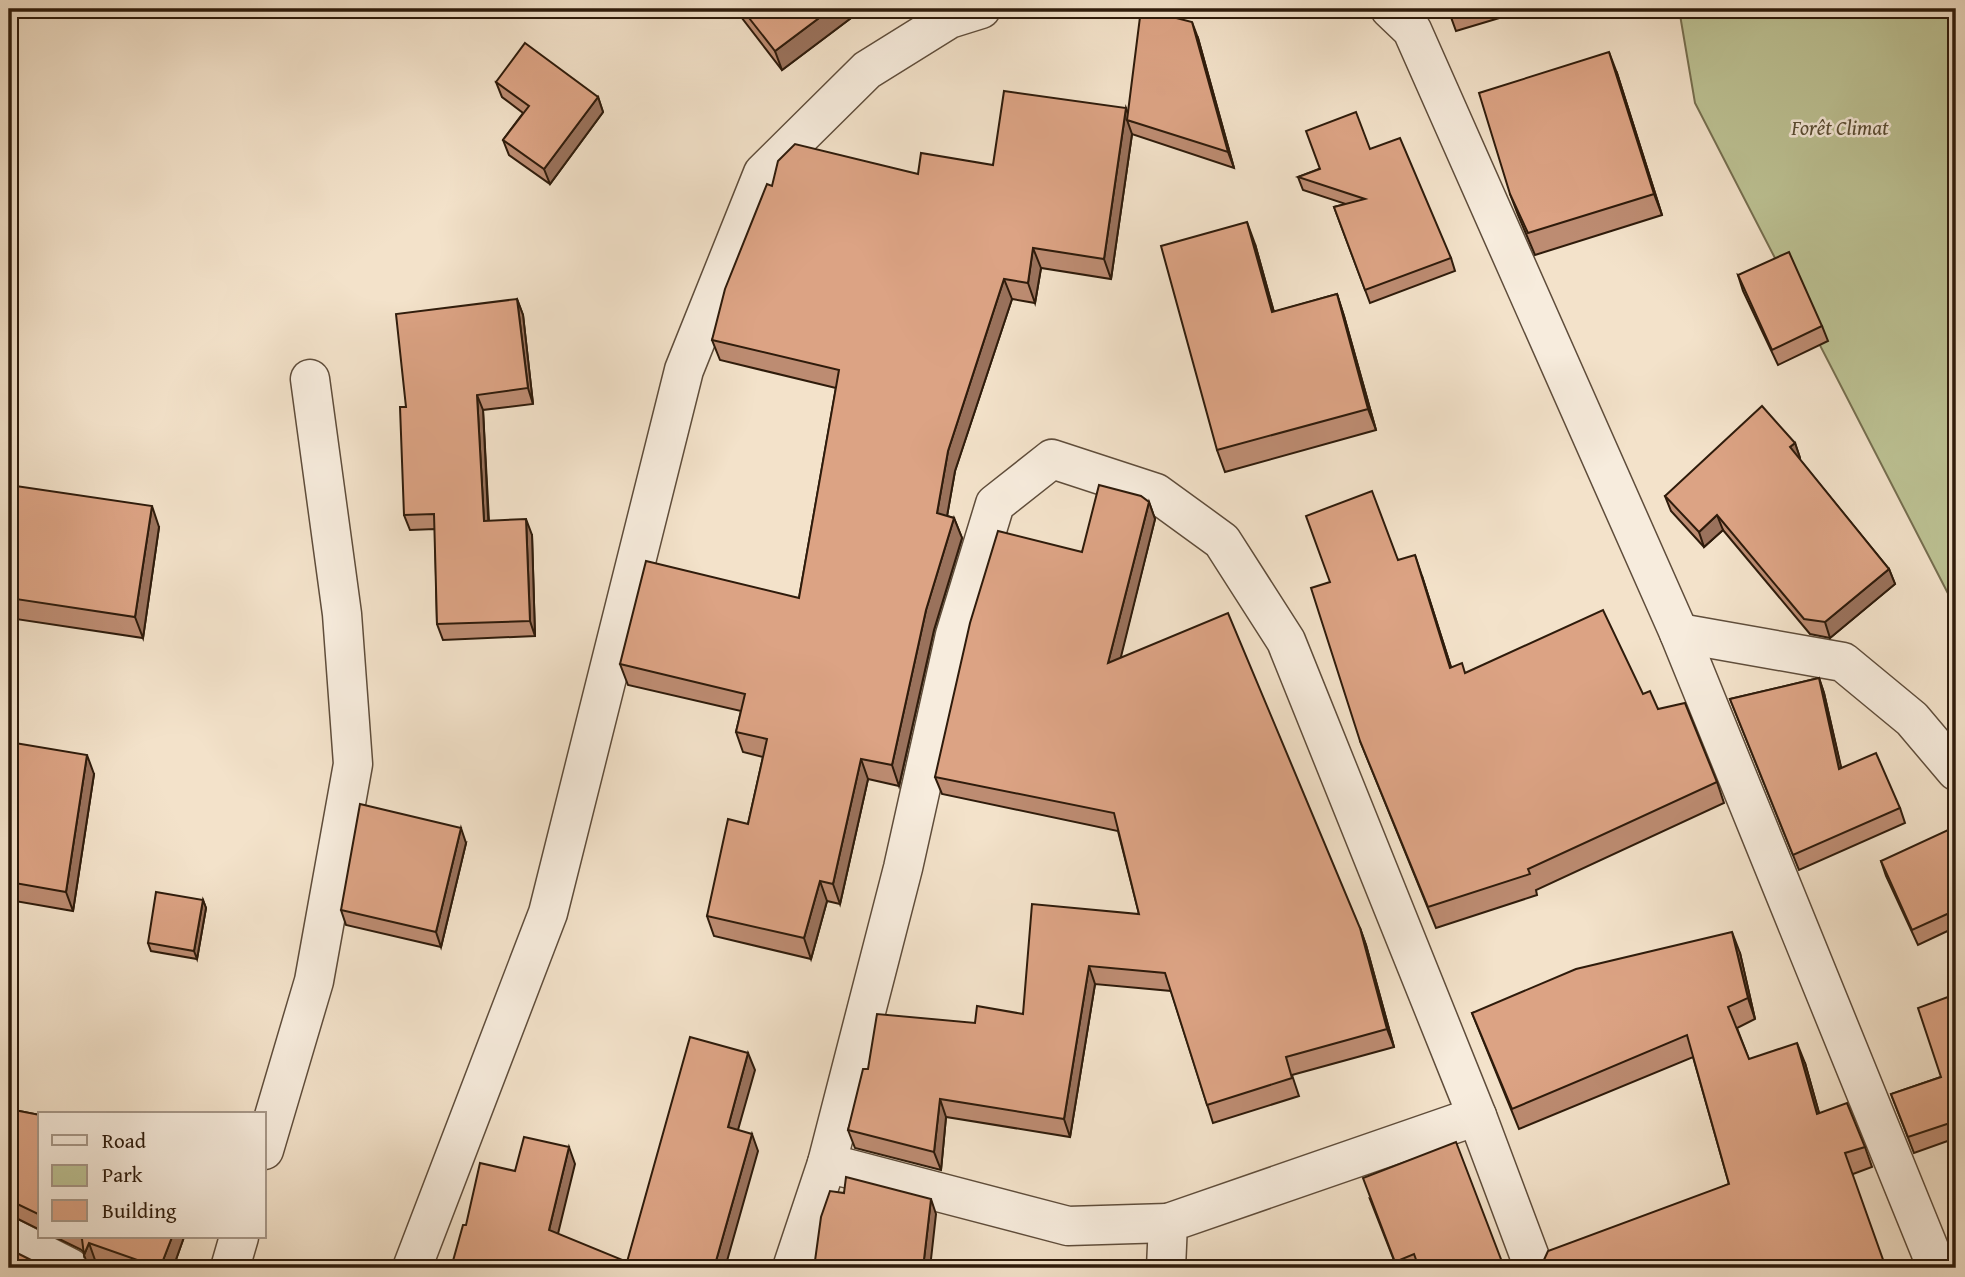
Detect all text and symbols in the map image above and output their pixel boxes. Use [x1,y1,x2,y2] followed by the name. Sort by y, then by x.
[1790,112,1889,143] park label: Forêt Climat
[38,1112,266,1238] legend
[102,1125,147,1156] text: Road
[102,1159,143,1190] text: Park
[102,1195,177,1226] text: Building

